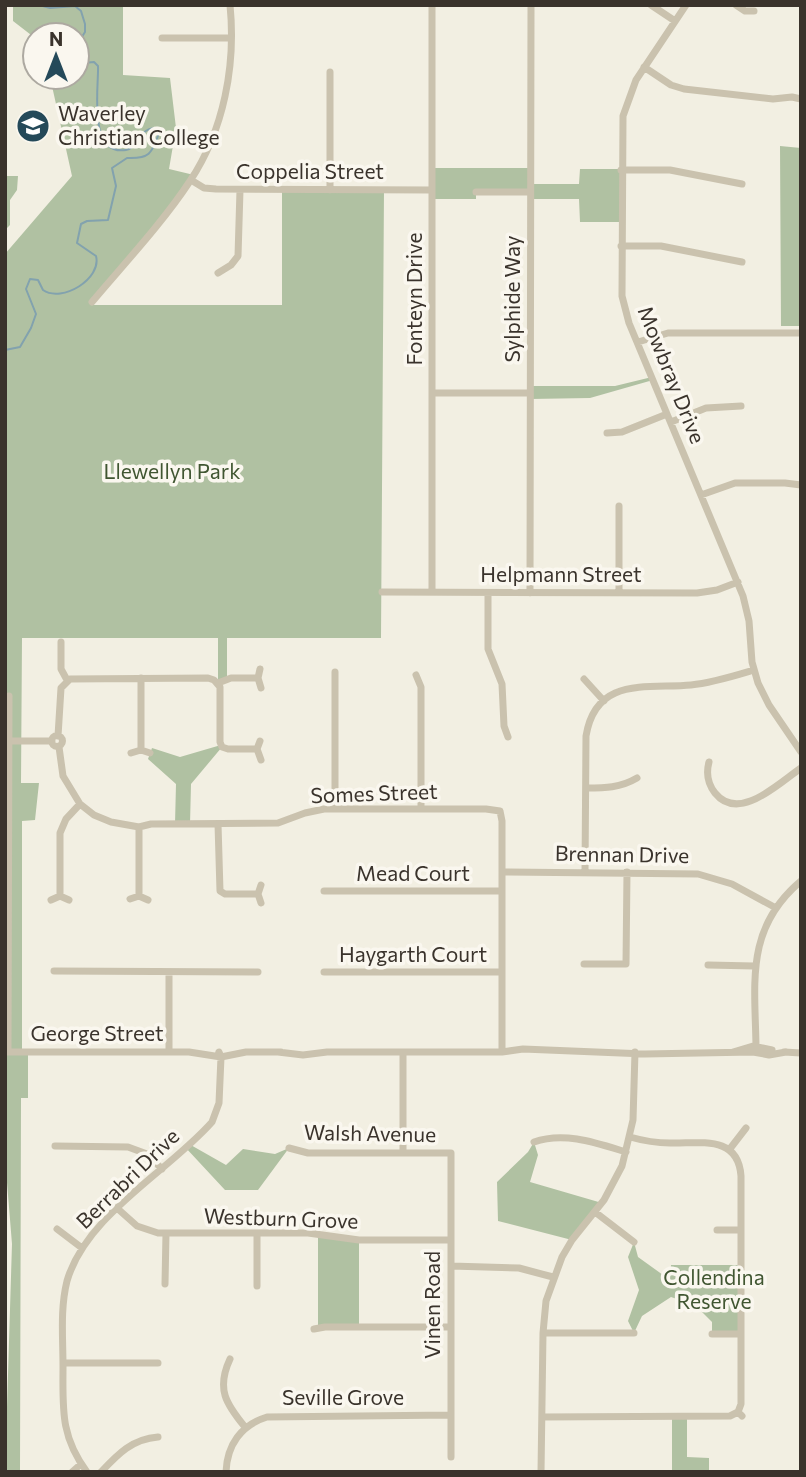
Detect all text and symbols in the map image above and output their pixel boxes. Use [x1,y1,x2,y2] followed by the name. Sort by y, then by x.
[21,21,91,91] north arrow
[49,27,63,50] text: N
[58,100,220,149] place label: Waverley Christian College
[14,107,52,145] school or university icon: Waverley Christian College
[236,158,384,183] street label: Coppelia Street
[401,232,426,366] street label: Fonteyn Drive
[499,235,524,363] street label: Sylphide Way
[633,302,711,447] street label: Mowbray Drive
[103,458,241,483] park label: Llewellyn Park
[480,561,642,586] street label: Helpmann Street
[310,778,438,807] street label: Somes Street
[555,840,689,867] street label: Brennan Drive
[356,860,470,885] street label: Mead Court
[339,941,487,966] street label: Haygarth Court
[30,1020,164,1045] street label: George Street
[304,1119,436,1146] street label: Walsh Avenue
[70,1123,184,1233] street label: Berrabri Drive
[203,1202,359,1233] street label: Westburn Grove
[419,1251,444,1359] street label: Vinen Road
[663,1264,765,1313] park label: Collendina Reserve
[282,1384,404,1409] street label: Seville Grove

